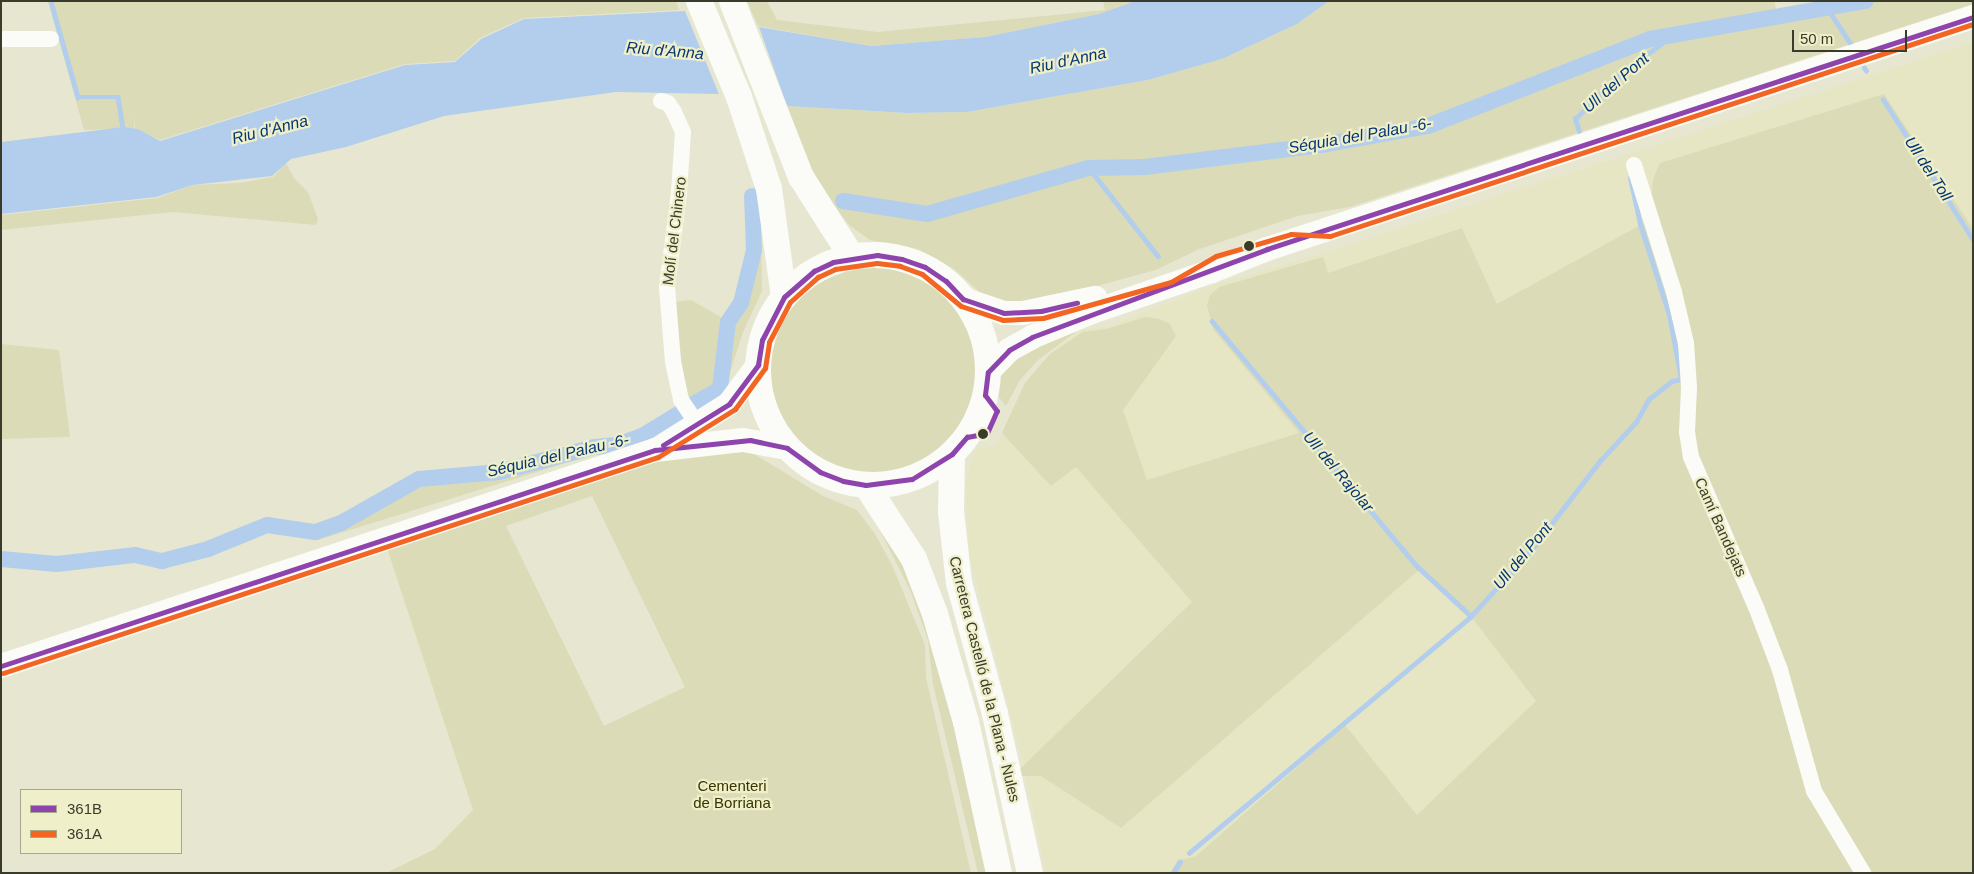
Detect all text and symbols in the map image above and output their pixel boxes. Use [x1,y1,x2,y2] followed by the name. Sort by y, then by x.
[1794,20,1909,52] scale bar
[1800,30,1833,47] text: 50 m
[625,38,705,64] water label: Riu d'Anna
[1028,44,1108,78] water label: Riu d'Anna
[1579,49,1653,117] water label: Ull del Pont
[230,111,310,149] water label: Riu d'Anna
[1287,114,1433,158] water label: Séquia del Palau -6-
[1900,133,1956,205] water label: Ull del Toll
[658,176,690,286] street label: Molí del Chinero
[1244,241,1254,251] unlabelled marker
[1299,428,1377,516] water label: Ull del Rajolar
[978,429,988,439] unlabelled marker
[485,430,631,482] water label: Séquia del Palau -6-
[1691,475,1751,579] street label: Camí Bandejats
[1489,518,1557,594] water label: Ull del Pont
[946,554,1024,804] street label: Carretera Castelló de la Plana - Nules
[693,776,771,811] park label: Cementeri de Borriana
[20,789,182,854] legend
[67,800,102,817] text: 361B
[67,825,102,842] text: 361A

